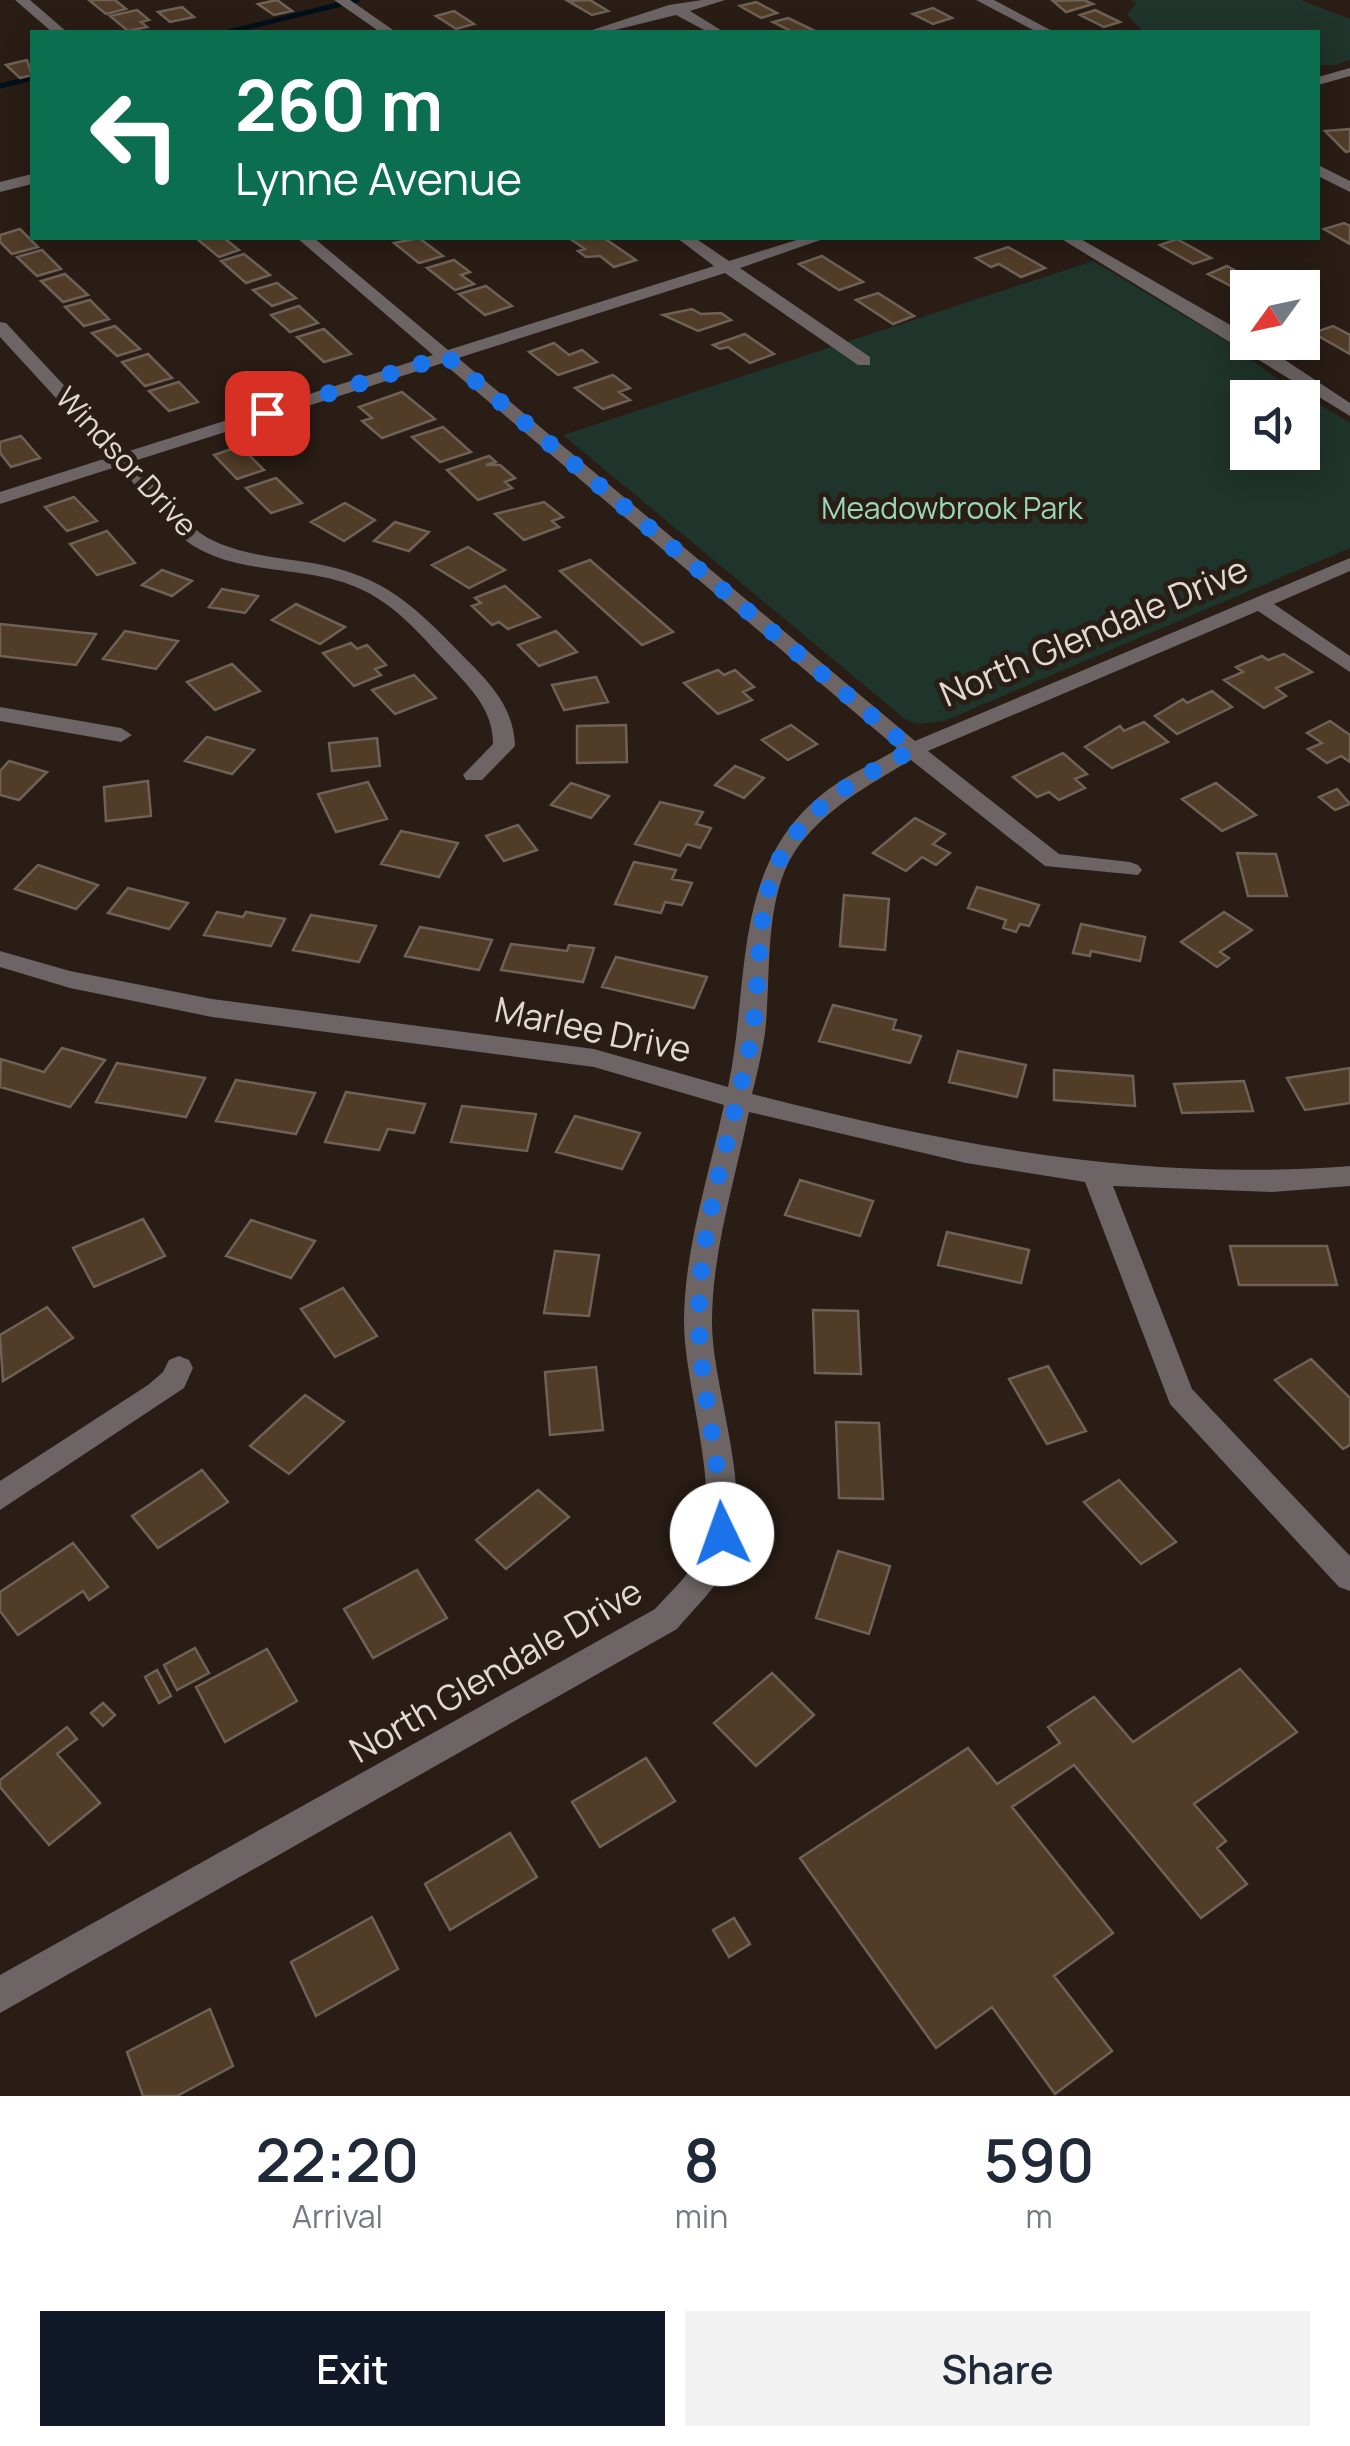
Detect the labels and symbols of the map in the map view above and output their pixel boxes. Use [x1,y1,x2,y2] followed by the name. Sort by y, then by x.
[1230,270,1320,360] north arrow
[225,371,310,456] pin
[47,377,207,545] street label: Windsor Drive
[821,487,1084,528] park label: Meadowbrook Park
[932,544,1255,718] street label: North Glendale Drive
[491,985,696,1073] street label: Marlee Drive
[670,1482,774,1586] position arrow
[341,1567,650,1773] street label: North Glendale Drive

